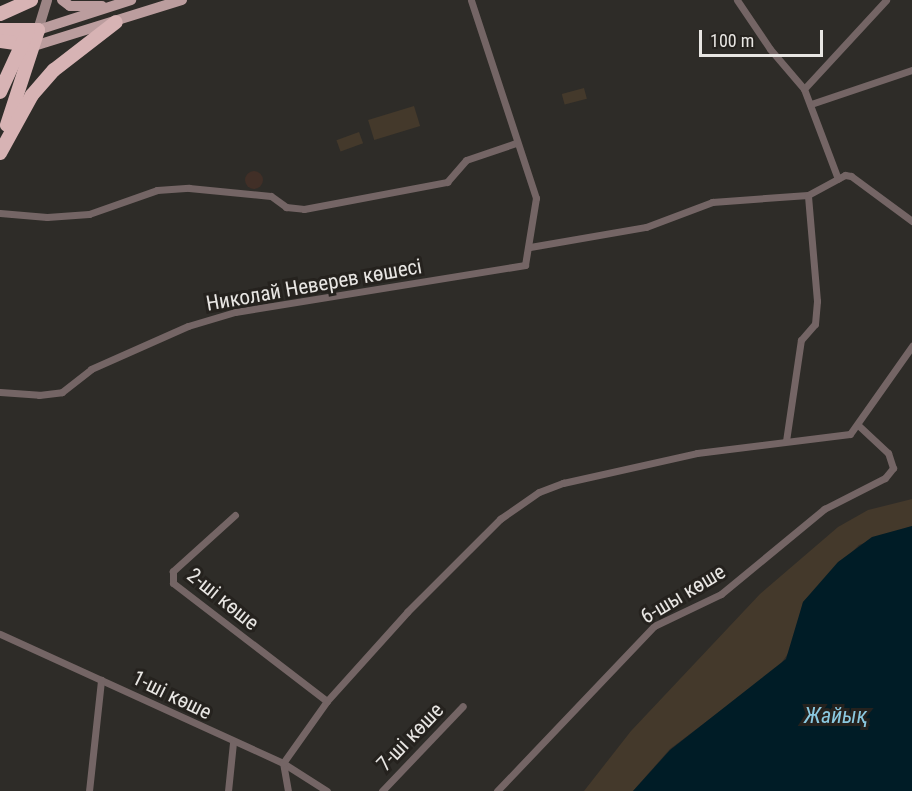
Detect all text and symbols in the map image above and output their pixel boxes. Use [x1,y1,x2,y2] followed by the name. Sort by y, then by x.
[702,18,826,56] scale bar
[710,30,754,51] text: 100 m
[204,254,424,316] street label: Николай Неверев көшесі
[636,559,730,629] street label: 6-шы көше
[182,562,264,636] street label: 2-ші көше
[128,665,216,725] street label: 1-ші көше
[371,698,449,776] street label: 7-шi көше
[804,703,868,729] water label: Жайық

